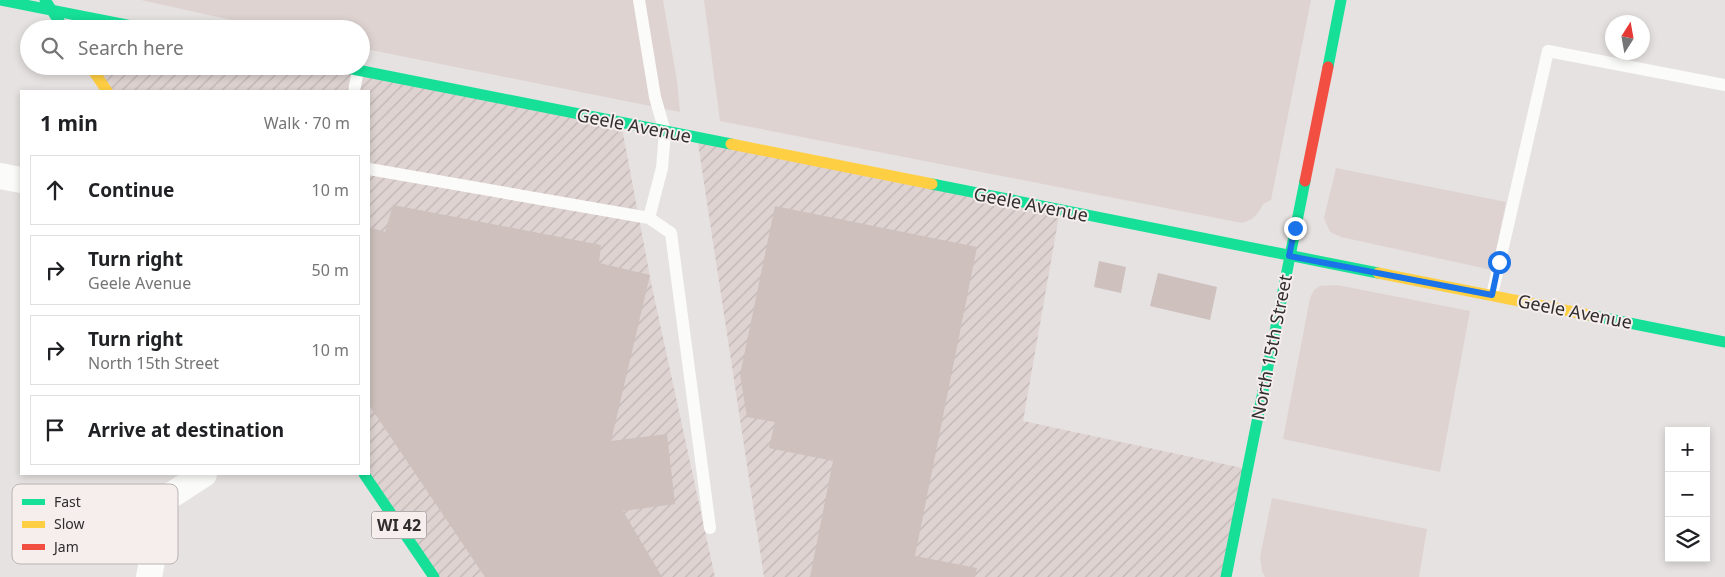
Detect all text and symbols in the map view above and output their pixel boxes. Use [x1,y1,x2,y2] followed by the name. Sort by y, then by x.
[1605,15,1650,60] north arrow
[20,20,370,75] search box
[38,34,66,62] icon: search
[78,35,184,61] text: Search here
[575,102,693,148] street label: Geele Avenue
[40,109,98,137] text: 1 min
[264,112,350,134] text: Walk · 70 m
[41,176,69,204] icon: ahead
[88,177,174,203] text: Continue
[312,179,349,201] text: 10 m
[972,181,1090,227] street label: Geele Avenue
[1284,217,1307,240] route end
[88,246,183,272] text: Turn right
[1488,251,1511,274] route start
[41,256,69,284] icon: right
[312,259,349,281] text: 50 m
[88,272,191,294] text: Geele Avenue
[1245,272,1297,422] street label: North 15th Street
[1516,288,1634,334] street label: Geele Avenue
[88,326,183,352] text: Turn right
[41,336,69,364] icon: right
[312,339,349,361] text: 10 m
[88,352,219,374] text: North 15th Street
[41,416,69,444] icon: arrive
[88,417,284,443] text: Arrive at destination
[1665,427,1710,562] map controls
[1665,427,1710,472] button: +
[1665,472,1710,517] button: −
[12,484,178,564] legend
[54,492,81,511] text: Fast
[372,512,426,538] road number: WI 42
[54,514,85,533] text: Slow
[1665,517,1710,562] button: layers
[52,537,79,556] text: Jam

